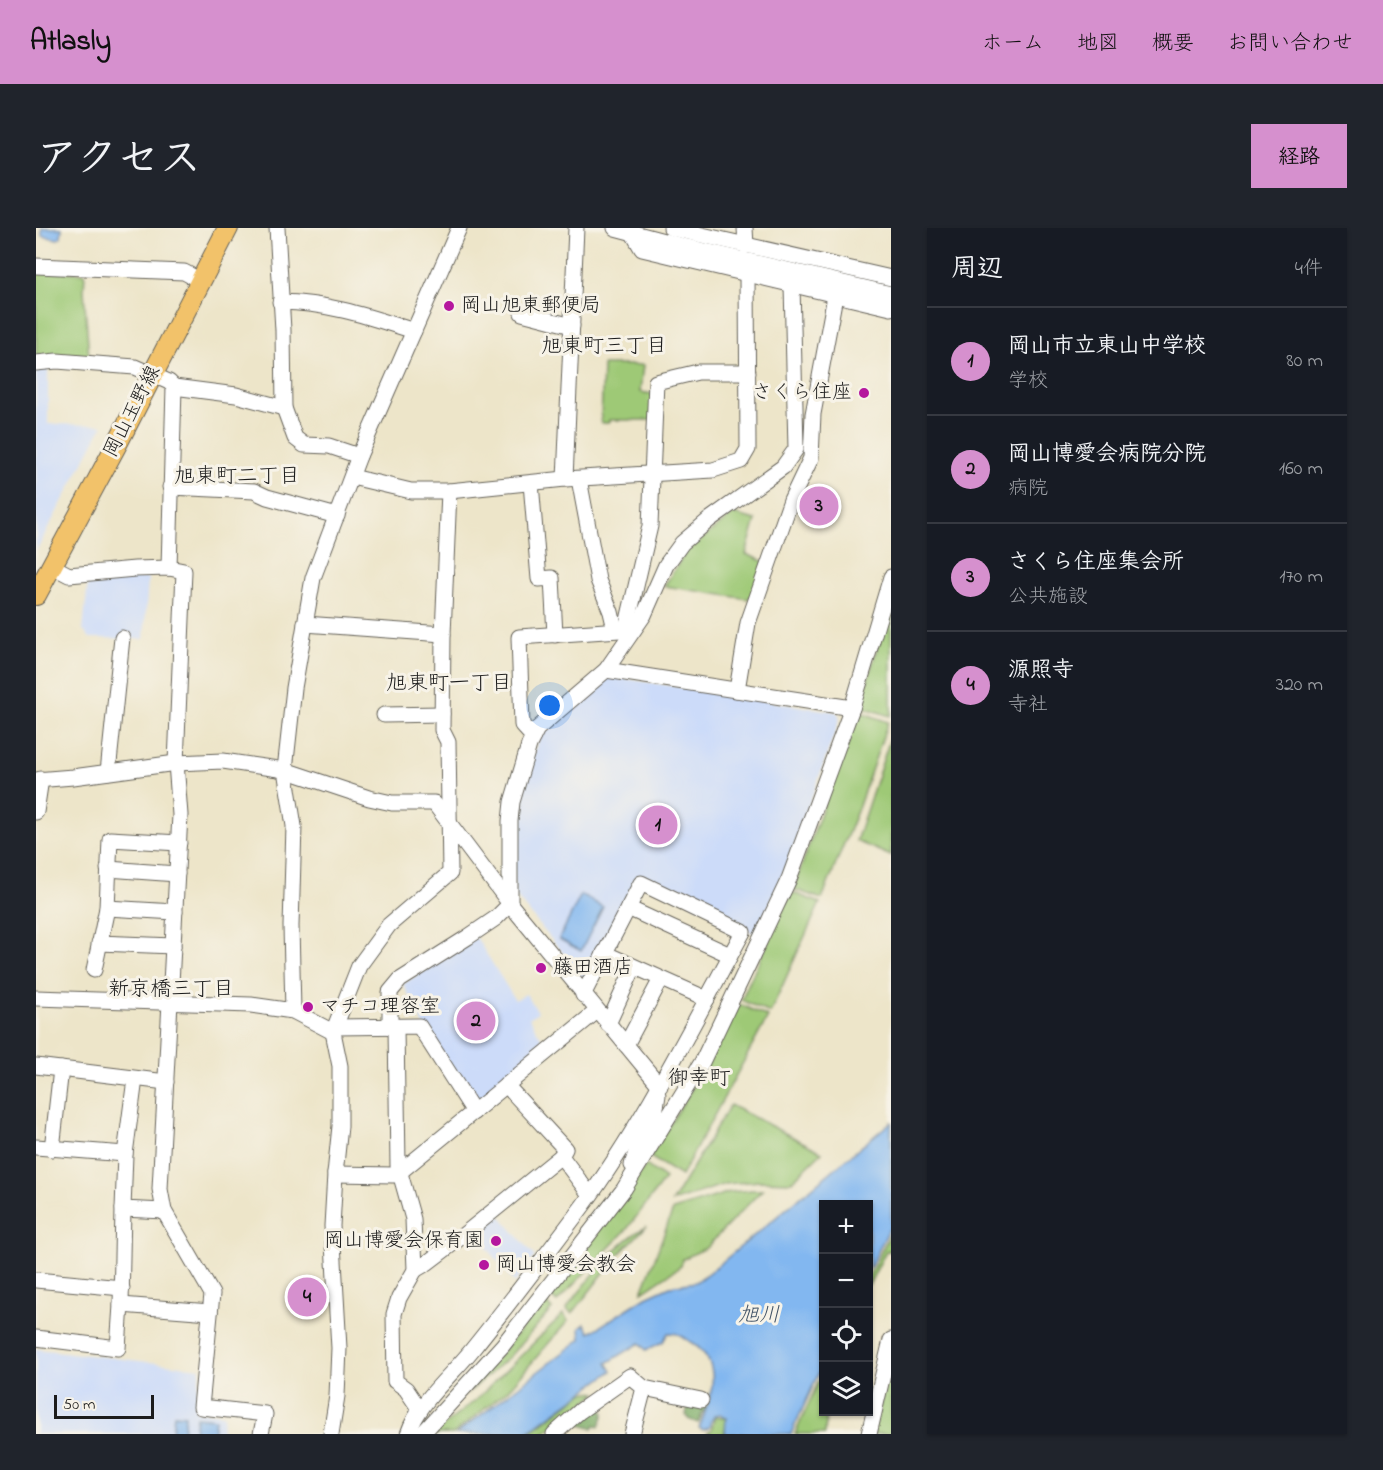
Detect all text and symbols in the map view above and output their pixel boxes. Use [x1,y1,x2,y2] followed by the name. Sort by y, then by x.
[30,22,111,63] text: Atlasly
[982,29,1044,59] text: ホーム
[1077,29,1119,59] text: 地図
[1152,29,1194,59] text: 概要
[1227,29,1353,59] text: お問い合わせ
[1251,124,1347,188] button: 経路
[36,130,201,191] text: アクセス
[951,251,1003,289] text: 周辺
[1295,255,1323,284] text: 4件
[461,292,601,321] place label: 岡山旭東郵便局
[442,299,456,313] marker: 岡山旭東郵便局
[1008,331,1206,363] text: 岡山市立東山中学校
[541,332,667,362] district label: 旭東町三丁目
[967,347,974,376] text: 1
[1286,347,1323,376] text: 80 m
[97,361,169,463] street label: 岡山玉野線
[1008,367,1048,396] text: 学校
[752,379,852,408] place label: さくら住座
[857,386,871,400] marker: さくら住座
[1008,439,1206,471] text: 岡山博愛会病院分院
[966,455,975,484] text: 2
[1279,455,1323,484] text: 160 m
[174,462,300,492] district label: 旭東町二丁目
[1008,475,1048,504] text: 病院
[800,484,838,528] pin: 3
[1008,547,1184,579] text: さくら住座集会所
[966,563,975,592] text: 3
[1279,563,1323,592] text: 170 m
[1008,583,1088,612] text: 公共施設
[1008,655,1074,687] text: 源照寺
[386,669,512,699] district label: 旭東町一丁目
[966,671,975,700] text: 4
[1276,671,1323,700] text: 320 m
[535,691,564,720] your location
[1008,691,1048,720] text: 寺社
[638,802,678,848] pin: 1
[553,954,633,983] place label: 藤田酒店
[534,961,548,975] marker: 藤田酒店
[108,975,234,1005] district label: 新京橋三丁目
[320,993,440,1022] place label: マチコ理容室
[456,998,496,1044] pin: 2
[301,1000,315,1014] marker: マチコ理容室
[668,1064,731,1094] district label: 御幸町
[819,1200,873,1416] map controls
[819,1200,873,1254] button: +
[324,1227,484,1256] place label: 岡山博愛会保育園
[489,1234,503,1248] marker: 岡山博愛会保育園
[496,1251,636,1280] place label: 岡山博愛会教会
[819,1254,873,1308] button: −
[477,1258,491,1272] marker: 岡山博愛会教会
[288,1274,326,1320] pin: 4
[738,1301,780,1331] water label: 旭川
[819,1308,873,1362] button: locate
[819,1362,873,1416] button: layers
[54,1392,154,1420] scale bar
[63,1393,95,1417] text: 50 m

